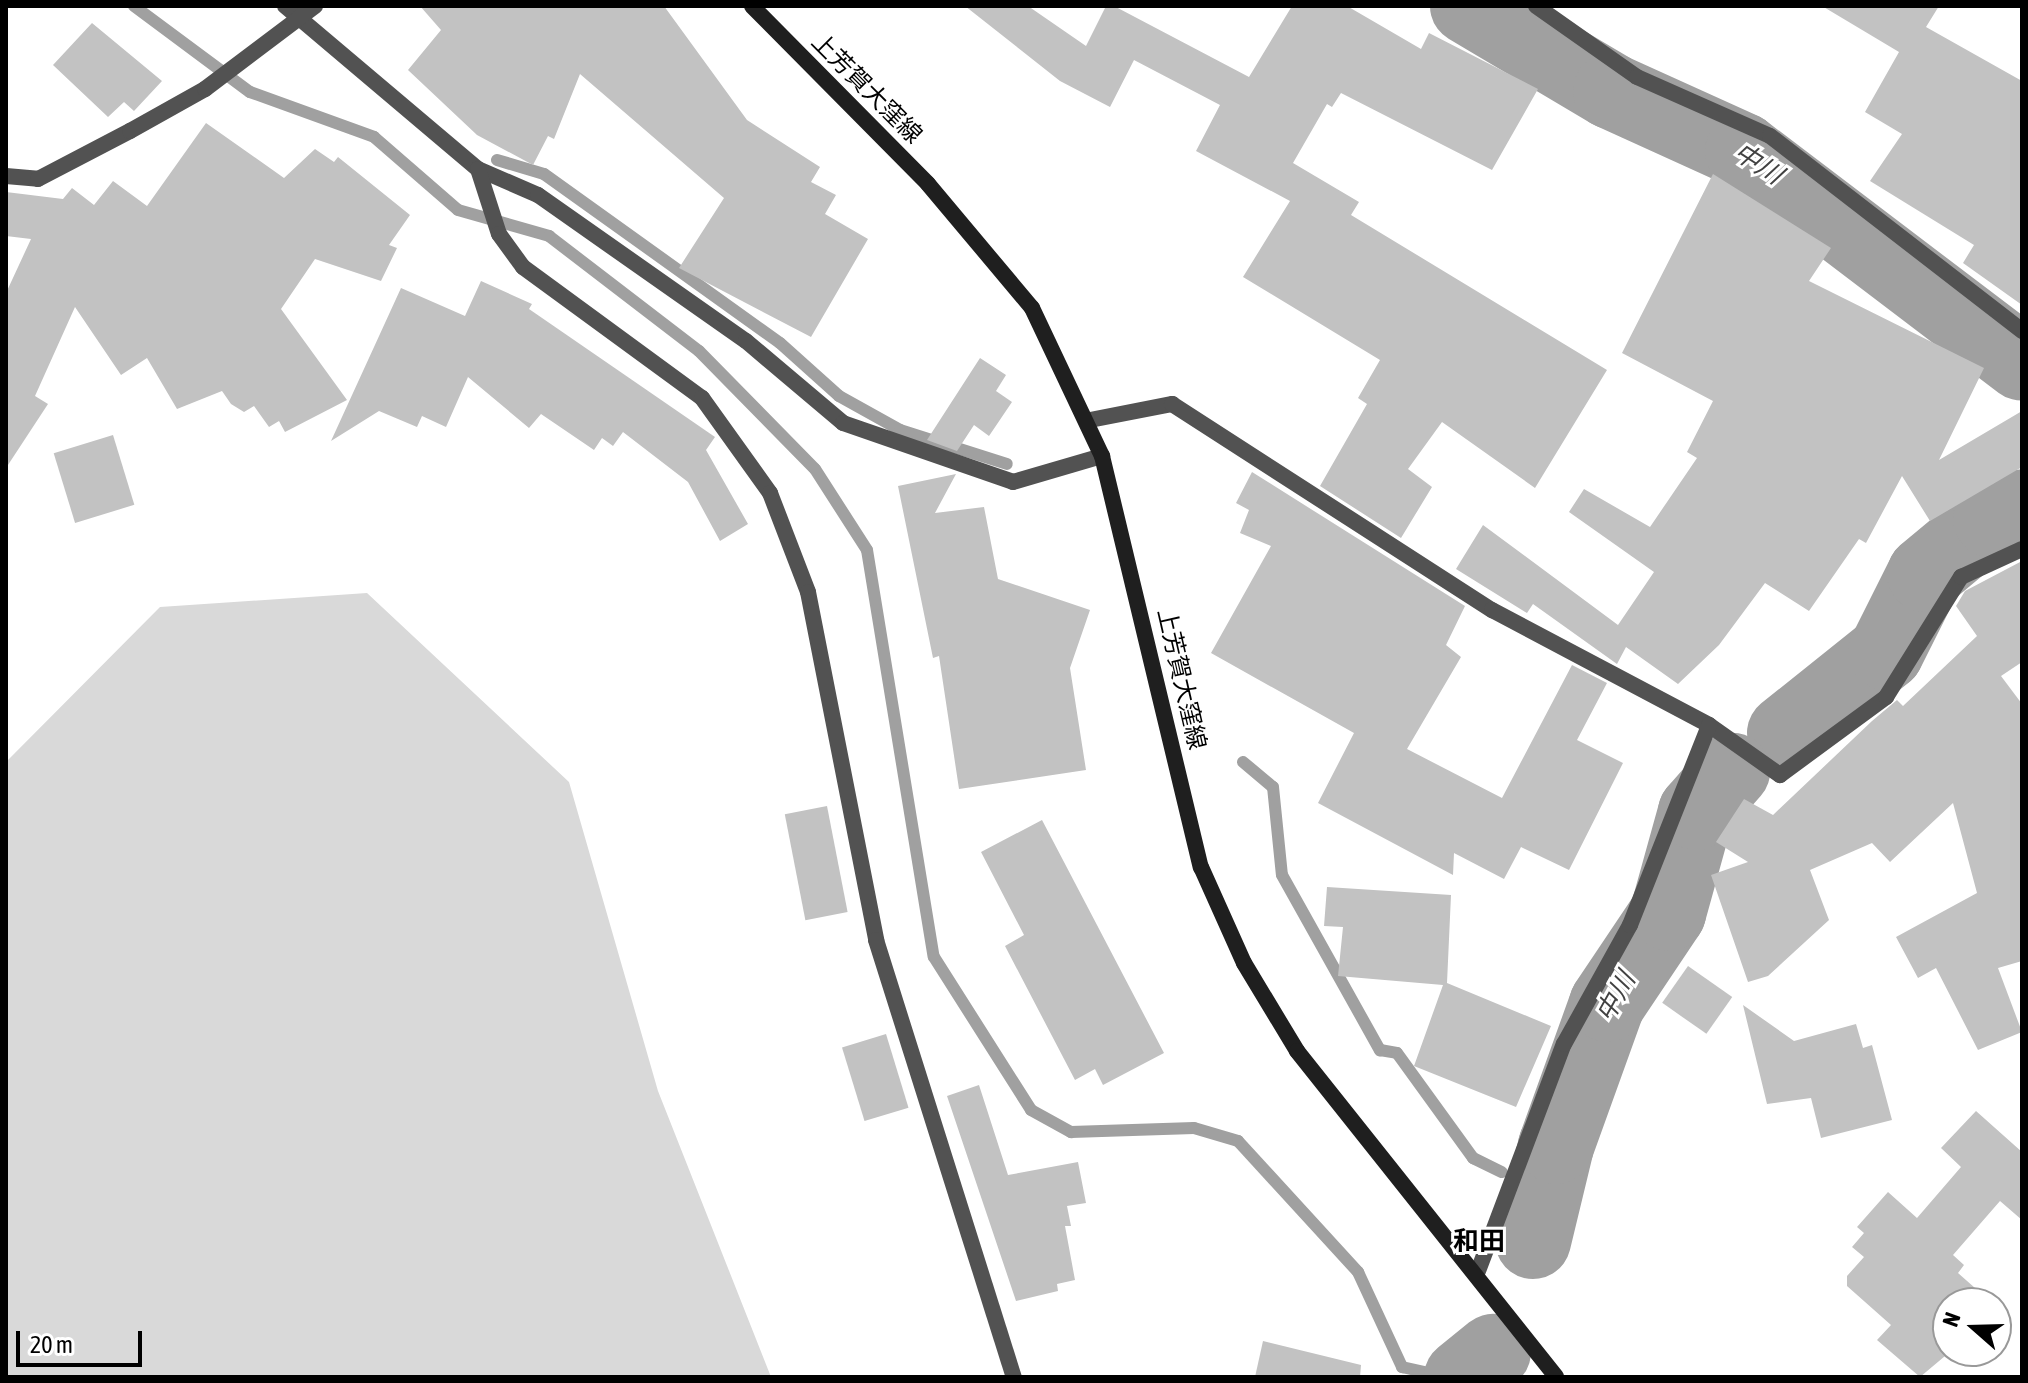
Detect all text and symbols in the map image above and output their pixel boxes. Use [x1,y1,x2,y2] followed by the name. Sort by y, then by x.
[806,27,928,149] street label: 上芳賀大窪線
[1728,137,1788,191] water label: 中川
[1152,606,1212,752] street label: 上芳賀大窪線
[1590,967,1642,1027] water label: 中川
[1453,1226,1505,1258] district label: 和田
[1932,1287,2012,1367] north arrow
[1937,1309,1966,1330] text: N
[20,1315,146,1365] scale bar
[30,1331,73,1358] text: 20 m

